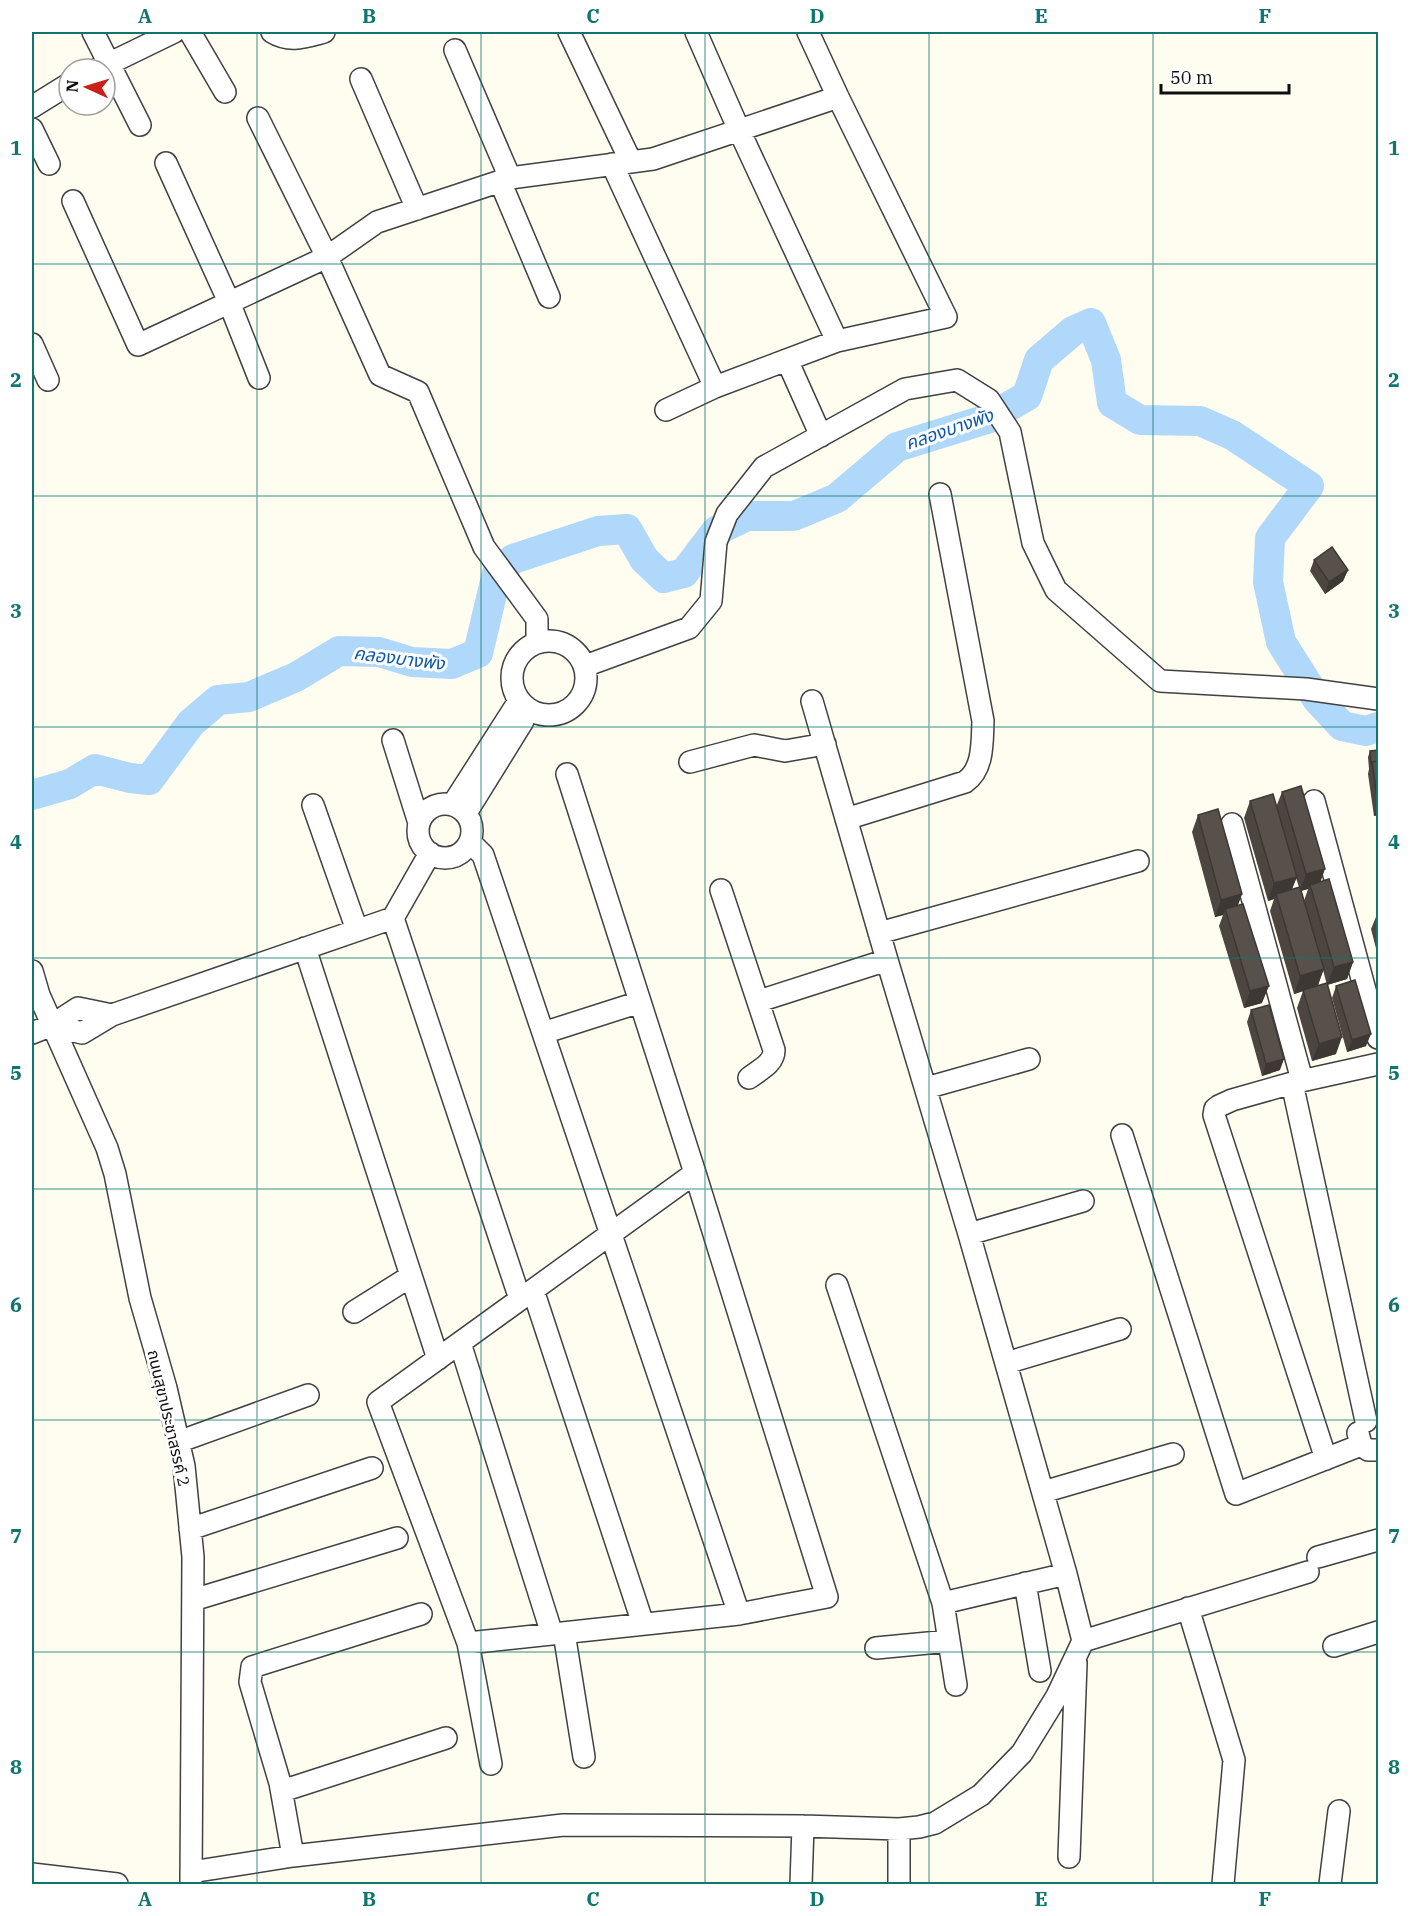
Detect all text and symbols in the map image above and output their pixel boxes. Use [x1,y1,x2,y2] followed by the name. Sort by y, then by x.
[138,2,152,29] text: A
[362,2,376,29] text: B
[586,2,600,29] text: C
[809,2,825,29] text: D
[1034,2,1048,29] text: E
[1259,2,1271,29] text: F
[57,57,117,117] north arrow
[1161,57,1288,95] scale bar
[1170,66,1213,89] text: 50 m
[62,79,82,93] text: N
[10,134,22,161] text: 1
[1388,134,1400,161] text: 1
[10,366,22,393] text: 2
[1388,366,1400,393] text: 2
[902,403,997,455] water label: คลองบางพัง
[10,597,22,624] text: 3
[1388,597,1400,624] text: 3
[352,641,447,675] water label: คลองบางพัง
[10,828,22,855] text: 4
[1388,828,1400,855] text: 4
[10,1059,22,1086] text: 5
[1388,1059,1400,1086] text: 5
[10,1291,22,1318] text: 6
[1388,1291,1400,1318] text: 6
[144,1348,194,1488] street label: ถนนสุขาประชาสรรค์ 2
[10,1522,22,1549] text: 7
[1388,1522,1400,1549] text: 7
[10,1753,22,1780] text: 8
[1388,1753,1400,1780] text: 8
[138,1885,152,1912] text: A
[362,1885,376,1912] text: B
[586,1885,600,1912] text: C
[809,1885,825,1912] text: D
[1034,1885,1048,1912] text: E
[1259,1885,1271,1912] text: F

